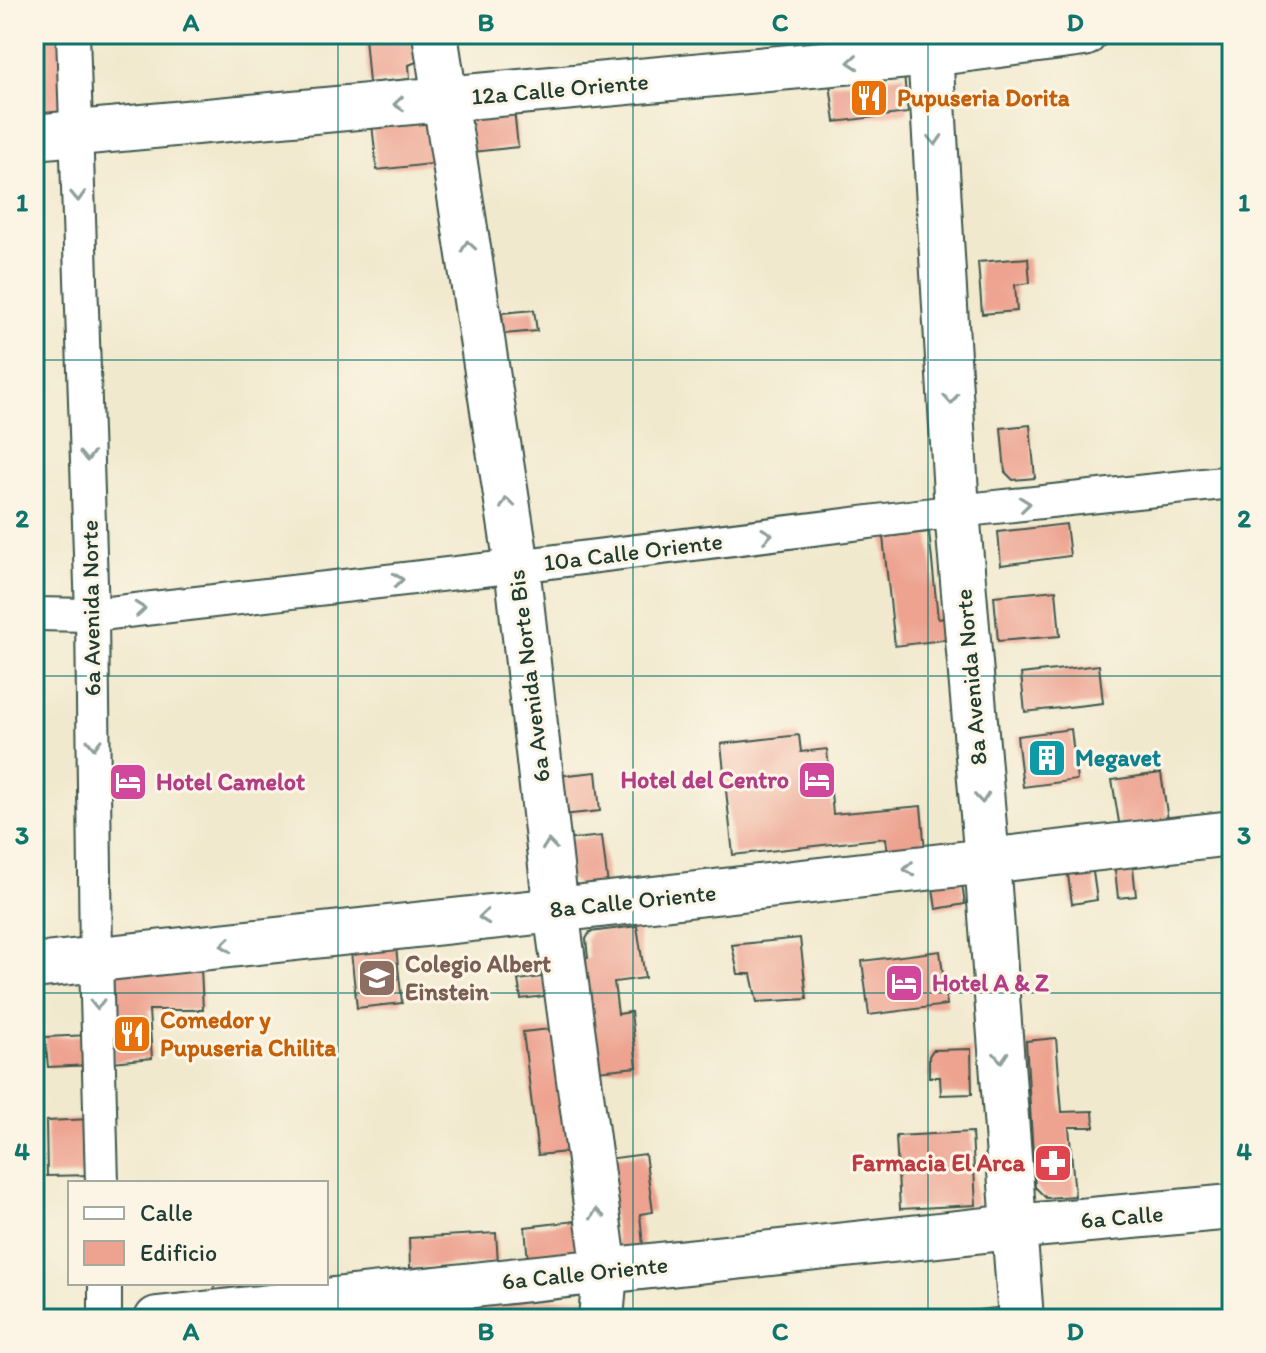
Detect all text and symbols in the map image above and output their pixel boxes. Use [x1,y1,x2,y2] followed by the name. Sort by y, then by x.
[182,6,200,38] text: A
[478,6,495,38] text: B
[772,6,789,38] text: C
[1066,6,1084,38] text: D
[846,53,859,70] one-way arrow
[470,66,650,111] street label: 12a Calle Oriente
[848,77,890,119] restaurant icon: Pupuseria Dorita
[897,83,1070,113] place label: Pupuseria Dorita
[392,95,405,112] one-way arrow
[926,134,943,147] one-way arrow
[16,186,28,218] text: 1
[1238,186,1250,218] text: 1
[70,190,87,203] one-way arrow
[460,239,477,253] one-way arrow
[942,393,959,406] one-way arrow
[78,450,95,463] one-way arrow
[1019,495,1032,512] one-way arrow
[500,497,517,510] one-way arrow
[15,502,29,534] text: 2
[1237,502,1251,534] text: 2
[74,520,107,696] street label: 6a Avenida Norte
[542,526,724,577] street label: 10a Calle Oriente
[760,527,774,544] one-way arrow
[501,568,556,784] street label: 6a Avenida Norte Bis
[391,572,405,589] one-way arrow
[948,588,993,766] street label: 8a Avenida Norte
[134,601,147,618] one-way arrow
[1026,737,1068,779] building icon: Megavet
[85,738,103,751] one-way arrow
[1075,743,1161,773] place label: Megavet
[796,759,838,801] hotel icon: Hotel del Centro
[107,761,149,803] hotel icon: Hotel Camelot
[620,765,789,794] place label: Hotel del Centro
[156,767,305,796] place label: Hotel Camelot
[973,792,990,805] one-way arrow
[15,819,29,851] text: 3
[1237,819,1251,851] text: 3
[540,838,557,851] one-way arrow
[902,861,915,878] one-way arrow
[548,877,718,924] street label: 8a Calle Oriente
[477,909,490,926] one-way arrow
[219,936,232,953] one-way arrow
[405,949,551,1006] place label: Colegio Albert Einstein
[356,957,398,999] school or university icon: Colegio Albert Einstein
[883,962,925,1004] hotel icon: Hotel A & Z
[932,968,1049,997] place label: Hotel A & Z
[89,998,106,1011] one-way arrow
[160,1005,336,1063] place label: Comedor y Pupuseria Chilita
[111,1013,153,1055] restaurant icon: Comedor y Pupuseria Chilita
[992,1051,1009,1064] one-way arrow
[14,1135,30,1167] text: 4
[1236,1135,1252,1167] text: 4
[1032,1142,1074,1184] pharmacy icon: Farmacia El Arca
[851,1148,1025,1177] place label: Farmacia El Arca
[68,1181,328,1285] legend
[140,1198,193,1227] text: Calle
[1079,1198,1165,1235] street label: 6a Calle
[589,1207,606,1221] one-way arrow
[140,1238,217,1267] text: Edificio
[500,1249,669,1296] street label: 6a Calle Oriente
[182,1315,200,1347] text: A
[478,1315,495,1347] text: B
[772,1315,789,1347] text: C
[1066,1315,1084,1347] text: D

